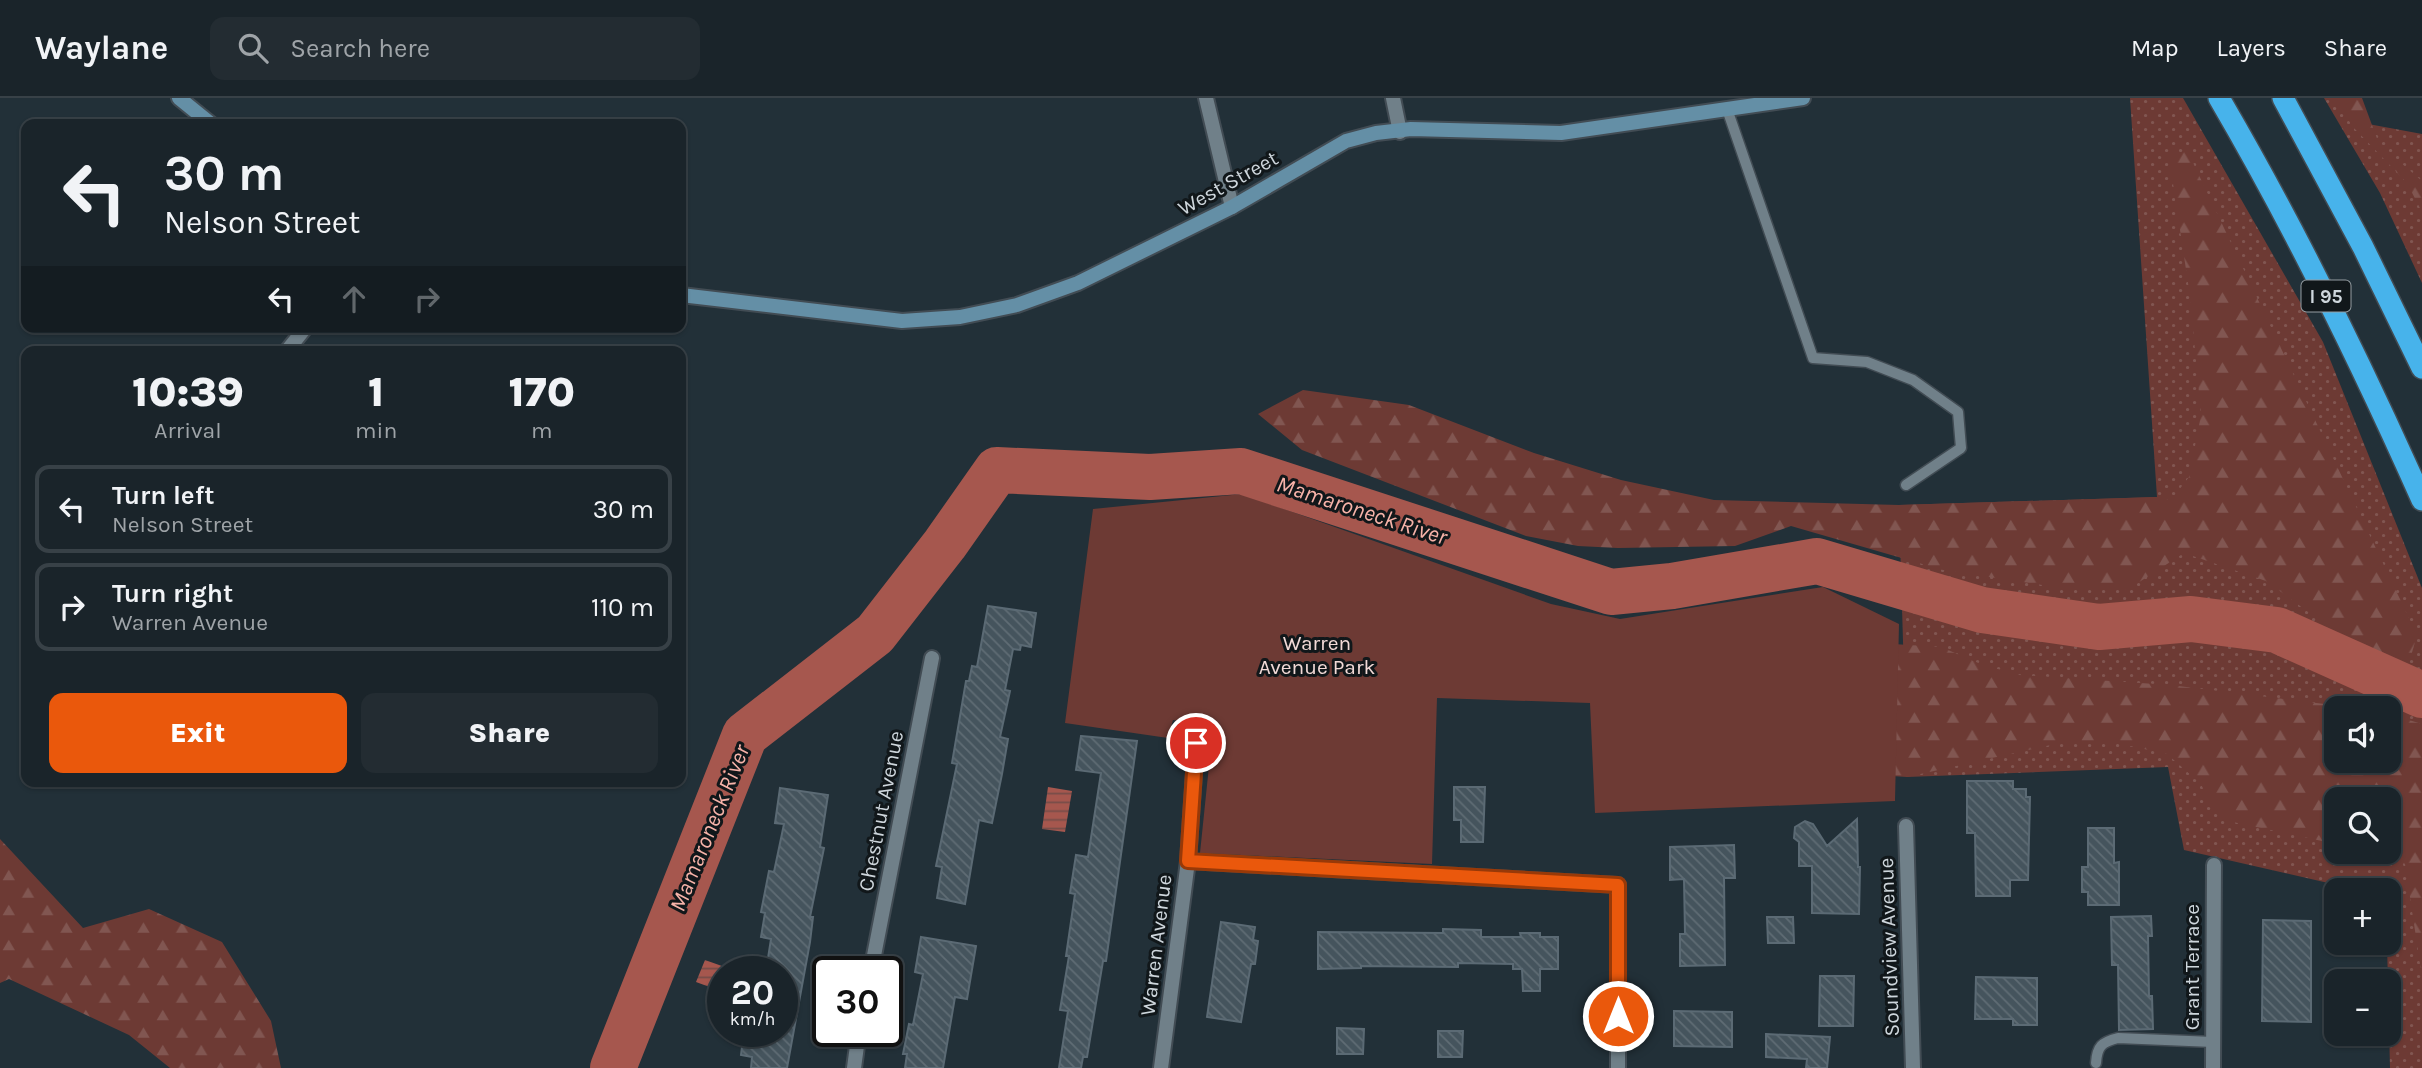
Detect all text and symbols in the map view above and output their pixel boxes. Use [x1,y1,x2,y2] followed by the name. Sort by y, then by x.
[210,17,700,80] search box
[35,29,168,67] text: Waylane
[234,29,272,67] icon: search
[290,33,430,64] text: Search here
[2131,34,2179,62] text: Map
[2217,34,2286,62] text: Layers
[2324,34,2387,62] text: Share
[164,145,284,202] text: 30 m
[1174,146,1282,220] street label: West Street
[49,147,140,238] icon: left
[164,204,360,241] text: Nelson Street
[262,280,300,318] icon: left
[335,280,373,318] icon: ahead
[408,280,446,318] icon: right
[2302,280,2350,312] road number: I 95
[132,367,244,417] text: 10:39
[368,367,384,417] text: 1
[508,367,575,417] text: 170
[154,417,222,444] text: Arrival
[355,417,397,444] text: min
[531,417,552,444] text: m
[1273,470,1451,551] water label: Mamaroneck River
[112,480,214,511] text: Turn left
[53,490,91,528] icon: left
[593,494,654,525] text: 30 m
[112,511,253,538] text: Nelson Street
[112,578,233,609] text: Turn right
[53,588,91,626] icon: right
[591,592,654,623] text: 110 m
[112,609,268,636] text: Warren Avenue
[1259,631,1376,679] park label: Warren Avenue Park
[49,693,347,773] button: Exit
[361,693,658,773] button: Share
[2324,696,2401,1046] map controls
[2324,696,2401,773] button: sound
[1166,713,1226,773] pin
[1177,724,1215,762] icon: arrive
[854,729,908,893] street label: Chestnut Avenue
[664,740,756,916] water label: Mamaroneck River
[2324,787,2401,864] button: search
[1874,857,1904,1037] street label: Soundview Avenue
[1135,873,1177,1017] street label: Warren Avenue
[2324,878,2401,955] button: +
[2180,904,2204,1030] street label: Grant Terrace
[812,956,903,1047] speed limit sign: 30
[2324,969,2401,1046] button: −
[731,972,774,1013] text: 20
[1581,979,1655,1053] position arrow
[730,1008,775,1030] text: km/h

